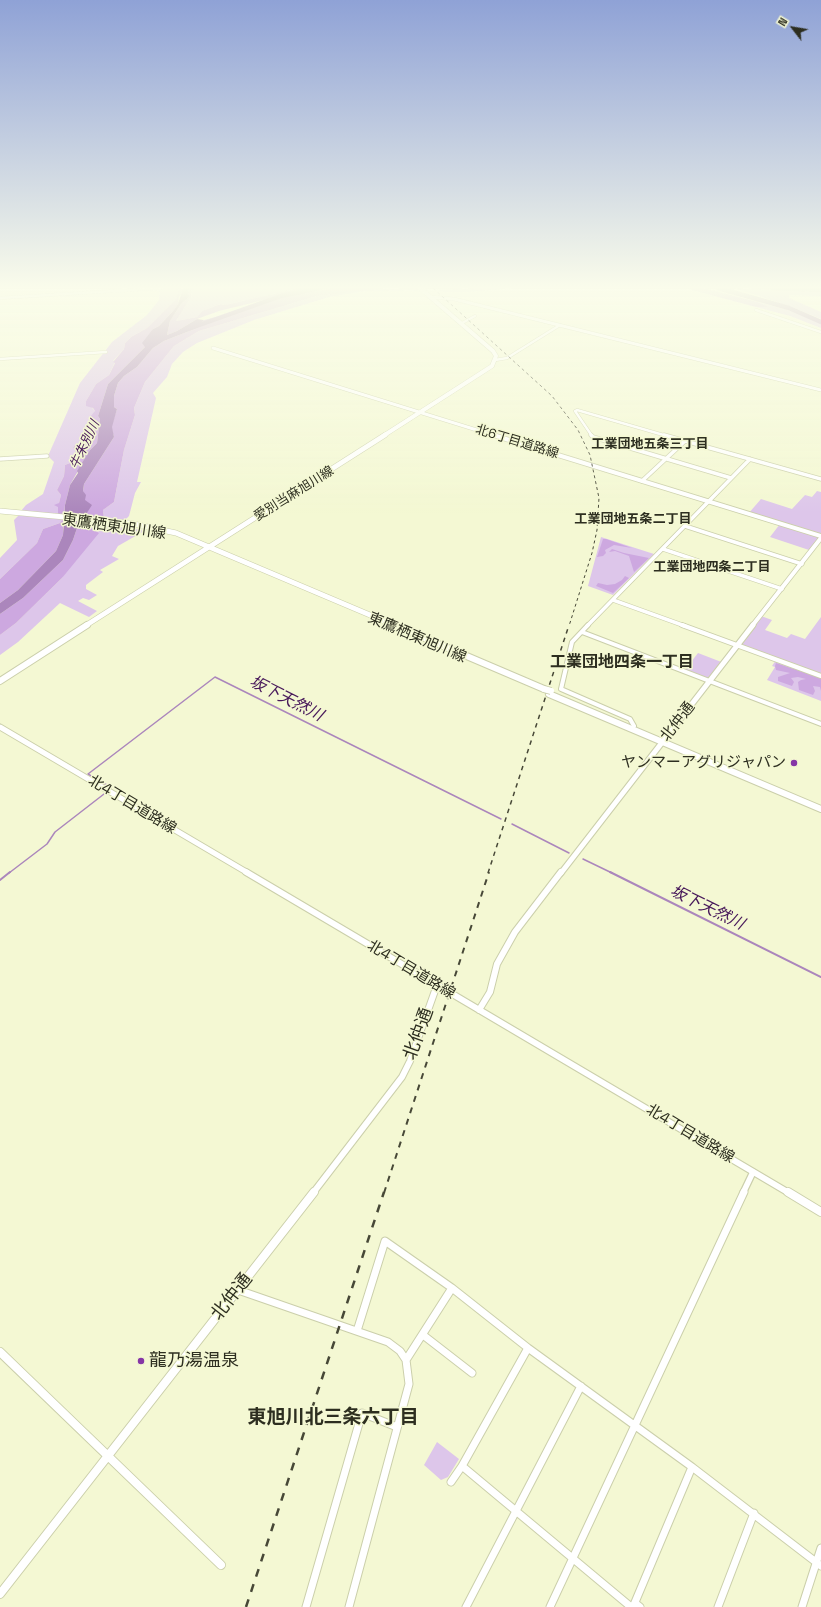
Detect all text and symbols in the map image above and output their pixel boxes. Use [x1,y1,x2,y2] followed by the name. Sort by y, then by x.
[773,8,813,48] north arrow
[775,15,791,29] text: N
[67,418,103,472] water label: 牛朱別川
[474,422,560,462] street label: 北6丁目道路線
[592,436,708,452] district label: 工業団地五条三丁目
[251,463,337,525] street label: 愛別当麻旭川線
[61,511,167,543] street label: 東鷹栖東旭川線
[575,511,691,527] district label: 工業団地五条二丁目
[654,559,770,575] district label: 工業団地四条二丁目
[365,609,469,667] street label: 東鷹栖東旭川線
[550,653,694,673] district label: 工業団地四条一丁目
[246,672,326,726] water label: 坂下天然川
[657,699,699,745] street label: 北仲通
[621,754,786,772] place label: ヤンマーアグリジャパン
[789,758,799,768] marker: ヤンマーアグリジャパン
[85,772,179,838] street label: 北4丁目道路線
[667,882,747,934] water label: 坂下天然川
[364,937,458,1003] street label: 北4丁目道路線
[400,1005,438,1063] street label: 北仲通
[643,1101,737,1167] street label: 北4丁目道路線
[207,1269,257,1325] street label: 北仲通
[149,1350,239,1372] place label: 龍乃湯温泉
[136,1356,146,1366] marker: 龍乃湯温泉
[248,1407,418,1429] district label: 東旭川北三条六丁目

